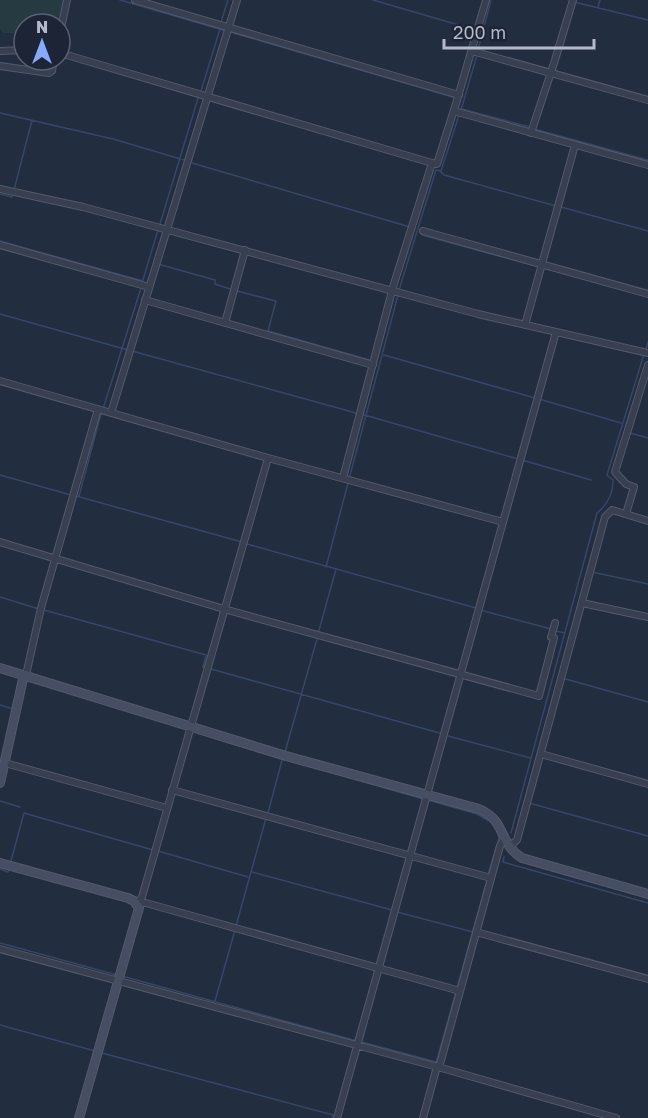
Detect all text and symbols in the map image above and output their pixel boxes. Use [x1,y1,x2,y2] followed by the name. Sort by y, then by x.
[12,12,72,72] north arrow
[444,12,594,50] scale bar
[36,17,48,37] text: N
[453,21,506,43] text: 200 m

